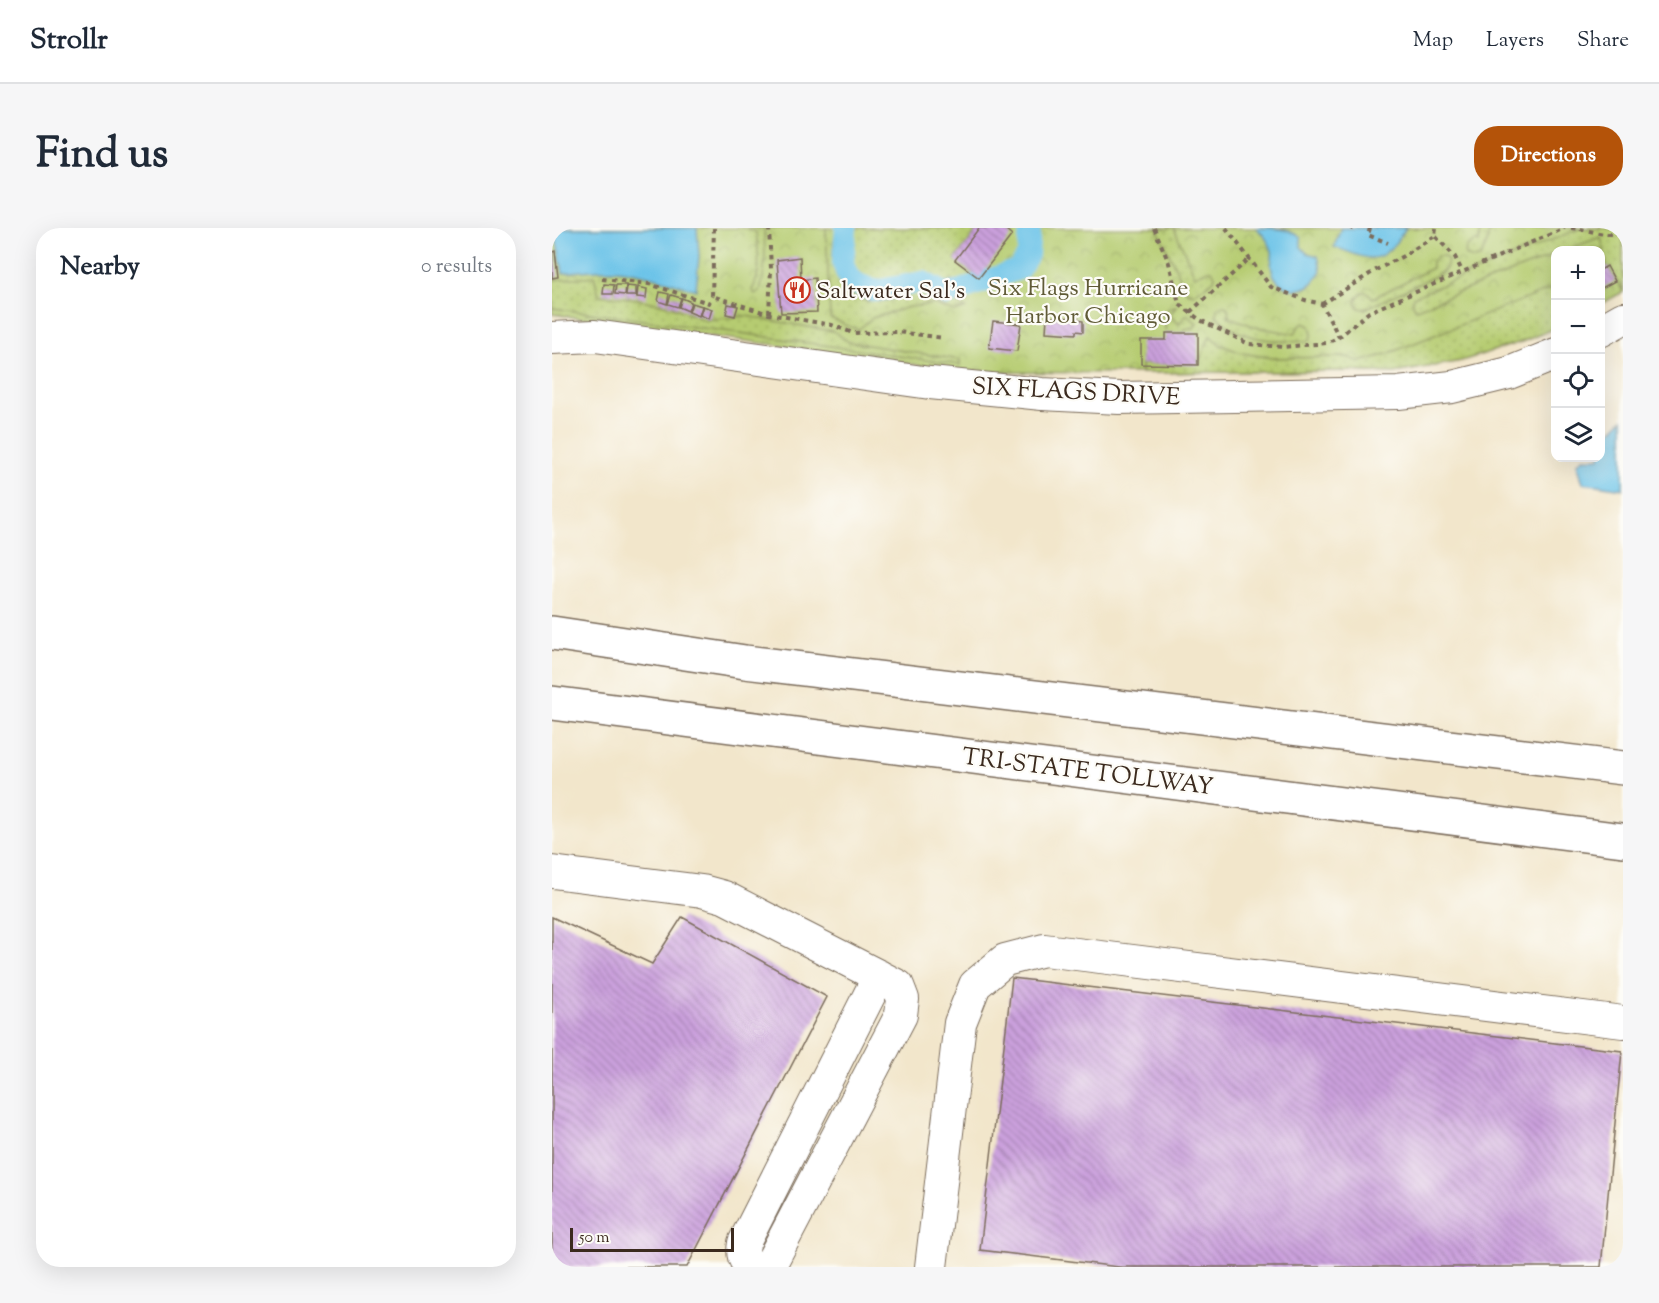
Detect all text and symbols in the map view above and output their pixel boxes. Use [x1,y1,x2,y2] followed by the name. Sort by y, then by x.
[30,21,108,61] text: Strollr
[1413,26,1453,56] text: Map
[1486,26,1544,56] text: Layers
[1577,26,1629,56] text: Share
[36,126,168,186] text: Find us
[1474,126,1623,186] button: Directions
[1551,246,1605,462] map controls
[1551,246,1605,300] button: +
[60,249,140,286] text: Nearby
[421,253,492,282] text: 0 results
[988,272,1188,334] park label: Six Flags Hurricane Harbor Chicago
[782,275,812,305] restaurant icon: Saltwater Sal's
[816,275,965,309] place label: Saltwater Sal's
[1551,300,1605,354] button: −
[1551,354,1605,408] button: locate
[971,371,1181,415] street label: SIX FLAGS DRIVE
[1551,408,1605,462] button: layers
[960,741,1215,805] street label: TRI-STATE TOLLWAY
[570,1225,734,1252] scale bar
[579,1227,610,1250] text: 50 m

